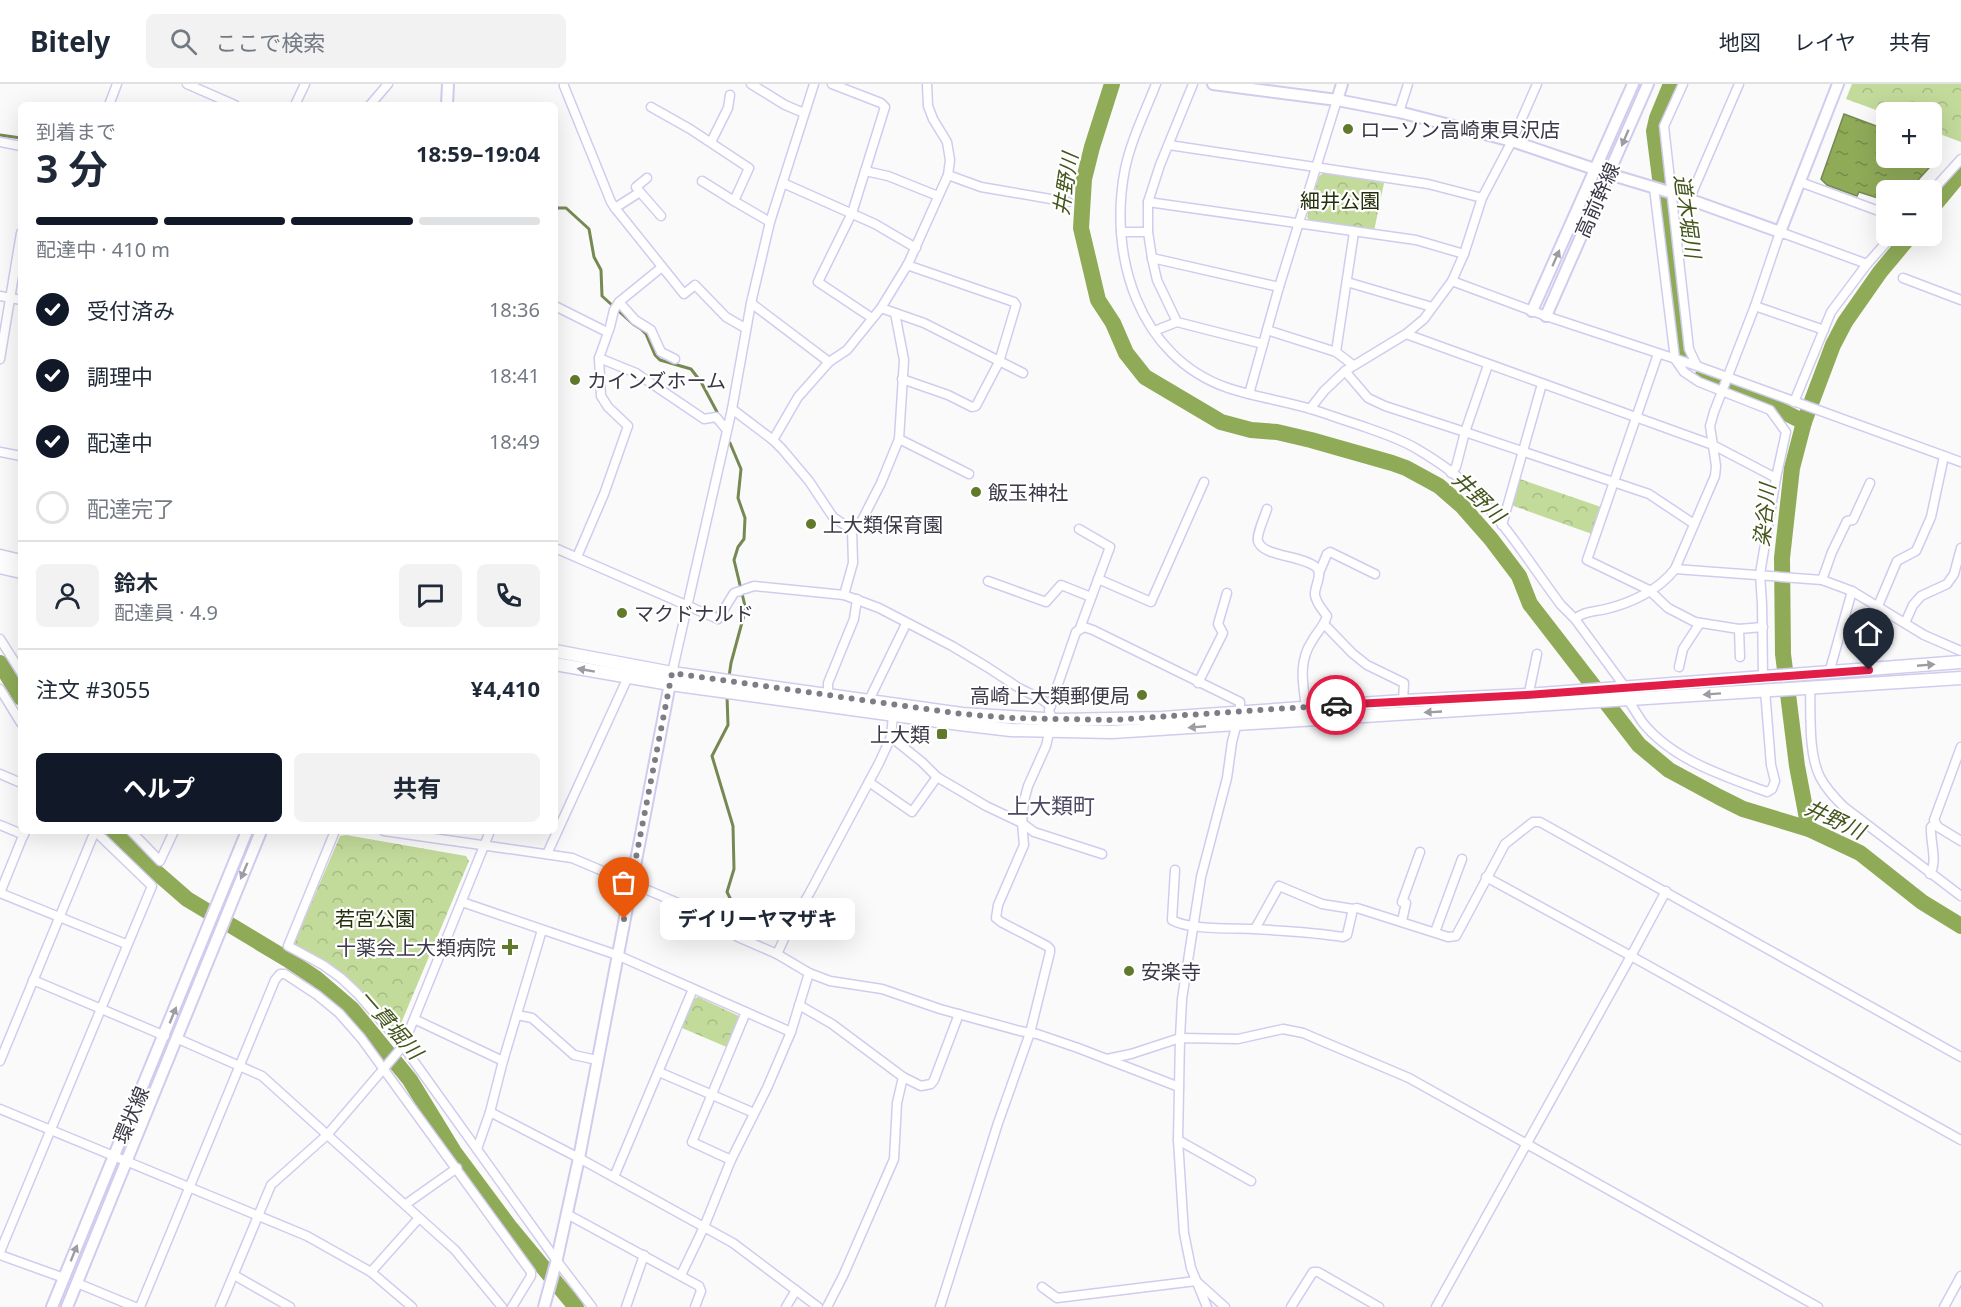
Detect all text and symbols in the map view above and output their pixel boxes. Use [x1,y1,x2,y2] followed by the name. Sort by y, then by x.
[146,14,566,68] search box
[30,22,110,60] text: Bitely
[167,25,200,58] icon: search
[215,27,325,57] text: ここで検索
[1719,28,1761,56] text: 地図
[1794,28,1856,56] text: レイヤ
[1889,28,1931,56] text: 共有
[1876,102,1942,246] map controls
[1876,102,1942,168] button: +
[1360,116,1560,143] place label: ローソン高崎東貝沢店
[36,118,116,145] text: 到着まで
[1341,122,1355,136] marker: ローソン高崎東貝沢店
[1620,129,1630,147] one-way arrow
[416,138,540,168] text: 18:59–19:04
[36,141,107,194] text: 3 分
[1046,149,1084,217] water label: 井野川
[1568,158,1626,242] street label: 高前幹線
[1668,172,1708,262] water label: 道木堀川
[1876,180,1942,246] button: −
[1300,187,1380,214] park label: 細井公園
[36,236,170,263] text: 配達中 · 410 m
[1552,249,1561,266] one-way arrow
[36,293,69,326] icon: check
[87,295,175,325] text: 受付済み
[489,296,540,323] text: 18:36
[36,359,69,392] icon: check
[87,361,153,391] text: 調理中
[489,362,540,389] text: 18:41
[587,367,726,394] place label: カインズホーム
[568,373,582,387] marker: カインズホーム
[36,425,69,458] icon: check
[87,427,153,457] text: 配達中
[489,428,540,455] text: 18:49
[1447,465,1513,530] water label: 井野川
[988,479,1068,506] place label: 飯玉神社
[1747,480,1781,548] water label: 染谷川
[969,485,983,499] marker: 飯玉神社
[87,493,175,523] text: 配達完了
[823,511,943,538] place label: 上大類保育園
[804,517,818,531] marker: 上大類保育園
[36,564,99,627] button: person
[399,564,462,627] button: chat
[477,564,540,627] button: phone
[114,567,158,597] text: 鈴木
[114,599,218,626] text: 配達員 · 4.9
[634,600,754,627] place label: マクドナルド
[615,606,629,620] marker: マクドナルド
[1843,608,1894,670] pin
[1852,617,1885,650] icon: home
[1917,660,1936,670] one-way arrow
[576,665,595,674] one-way arrow
[471,673,540,703] text: ¥4,410
[36,674,150,704] text: 注文 #3055
[1306,675,1366,735] courier
[970,682,1130,709] place label: 高崎上大類郵便局
[1135,688,1149,702] marker: 高崎上大類郵便局
[1320,689,1353,722] icon: car
[1702,689,1721,699] one-way arrow
[1424,708,1443,717] one-way arrow
[870,721,930,748] place label: 上大類
[1187,722,1206,732] one-way arrow
[935,727,949,741] marker: 上大類
[36,753,282,822] button: ヘルプ
[294,753,540,822] button: 共有
[1007,790,1095,820] district label: 上大類町
[1801,793,1871,846] water label: 井野川
[598,857,649,919] pin
[239,863,249,881] one-way arrow
[607,866,640,899] icon: bag
[660,898,855,940] callout: デイリーヤマザキ
[335,905,415,932] park label: 若宮公園
[678,905,838,932] text: デイリーヤマザキ
[336,934,496,961] place label: 十薬会上大類病院
[501,938,519,956] marker: 十薬会上大類病院
[1141,958,1201,985] place label: 安楽寺
[1122,964,1136,978] marker: 安楽寺
[353,983,430,1066] water label: 一貫堀川
[168,1005,178,1023] one-way arrow
[107,1082,155,1148] street label: 環状線
[70,1244,80,1262] one-way arrow

